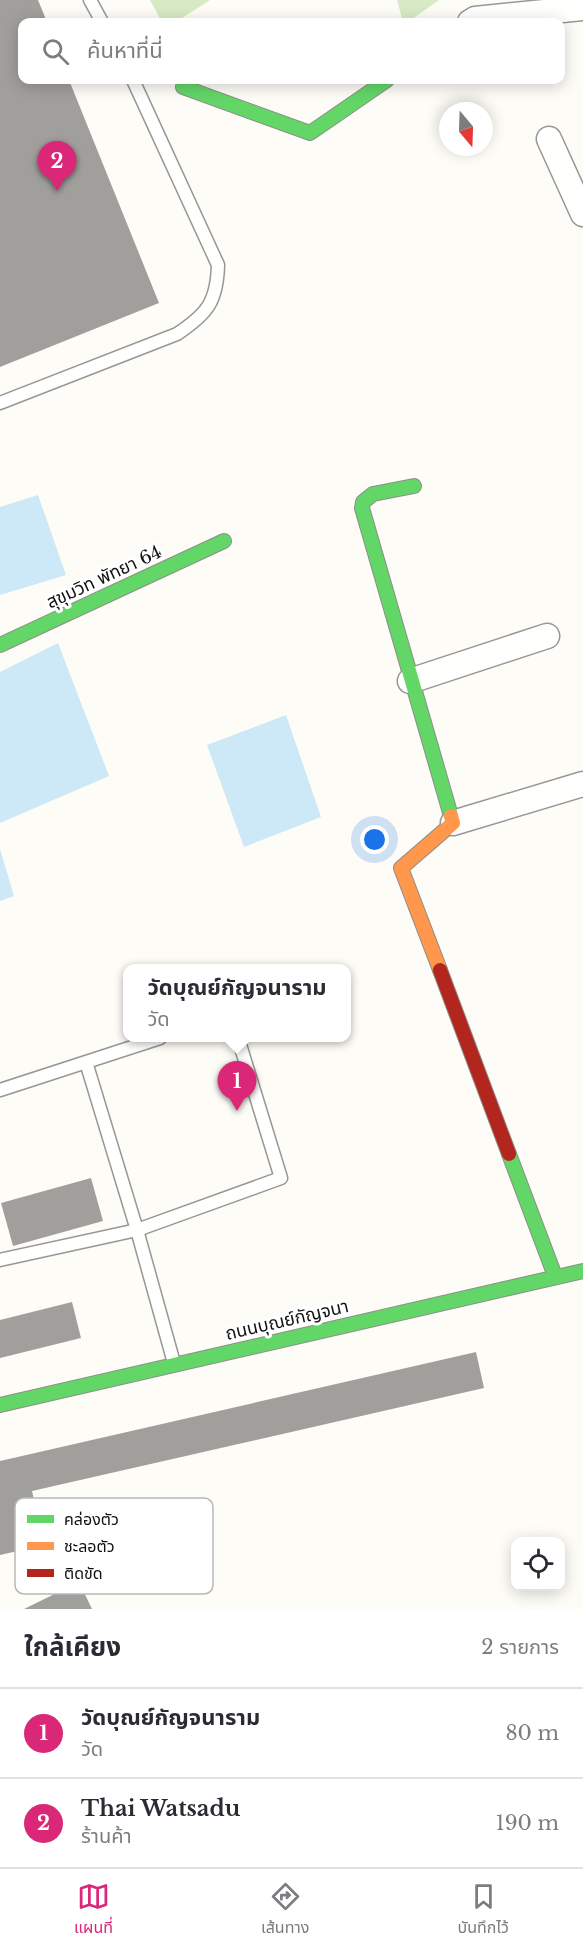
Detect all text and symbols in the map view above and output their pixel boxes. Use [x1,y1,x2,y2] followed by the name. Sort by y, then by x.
[18,18,565,84] search box
[39,35,72,68] icon: search
[87,37,163,64] text: ค้นหาที่นี่
[439,102,493,156] north arrow
[38,142,76,191] pin: 2
[43,541,165,613] street label: สุขุมวิท พัทยา 64
[360,825,389,854] your location
[123,964,351,1042] popup
[147,974,327,1001] text: วัดบุณย์กัญจนาราม
[147,1007,170,1031] text: วัด
[218,1062,256,1111] pin: 1
[223,1295,351,1345] street label: ถนนบุณย์กัญจนา
[15,1498,213,1594] legend
[64,1509,119,1529] text: คล่องตัว
[64,1536,115,1556] text: ชะลอตัว
[511,1537,565,1591] map controls
[511,1537,565,1591] button: locate
[64,1563,103,1583] text: ติดขัด
[24,1631,121,1663] text: ใกล้เคียง
[481,1635,559,1659] text: 2 รายการ
[81,1704,260,1731] text: วัดบุณย์กัญจนาราม
[39,1721,48,1745] text: 1
[505,1721,559,1745] text: 80 m
[81,1737,103,1761] text: วัด
[81,1795,240,1822] text: Thai Watsadu
[37,1811,50,1835] text: 2
[496,1811,559,1835] text: 190 m
[81,1824,132,1848] text: ร้านค้า
[74,1880,113,1940] tab: แผนที่
[261,1880,309,1940] tab: เส้นทาง
[458,1880,509,1940] tab: บันทึกไว้

